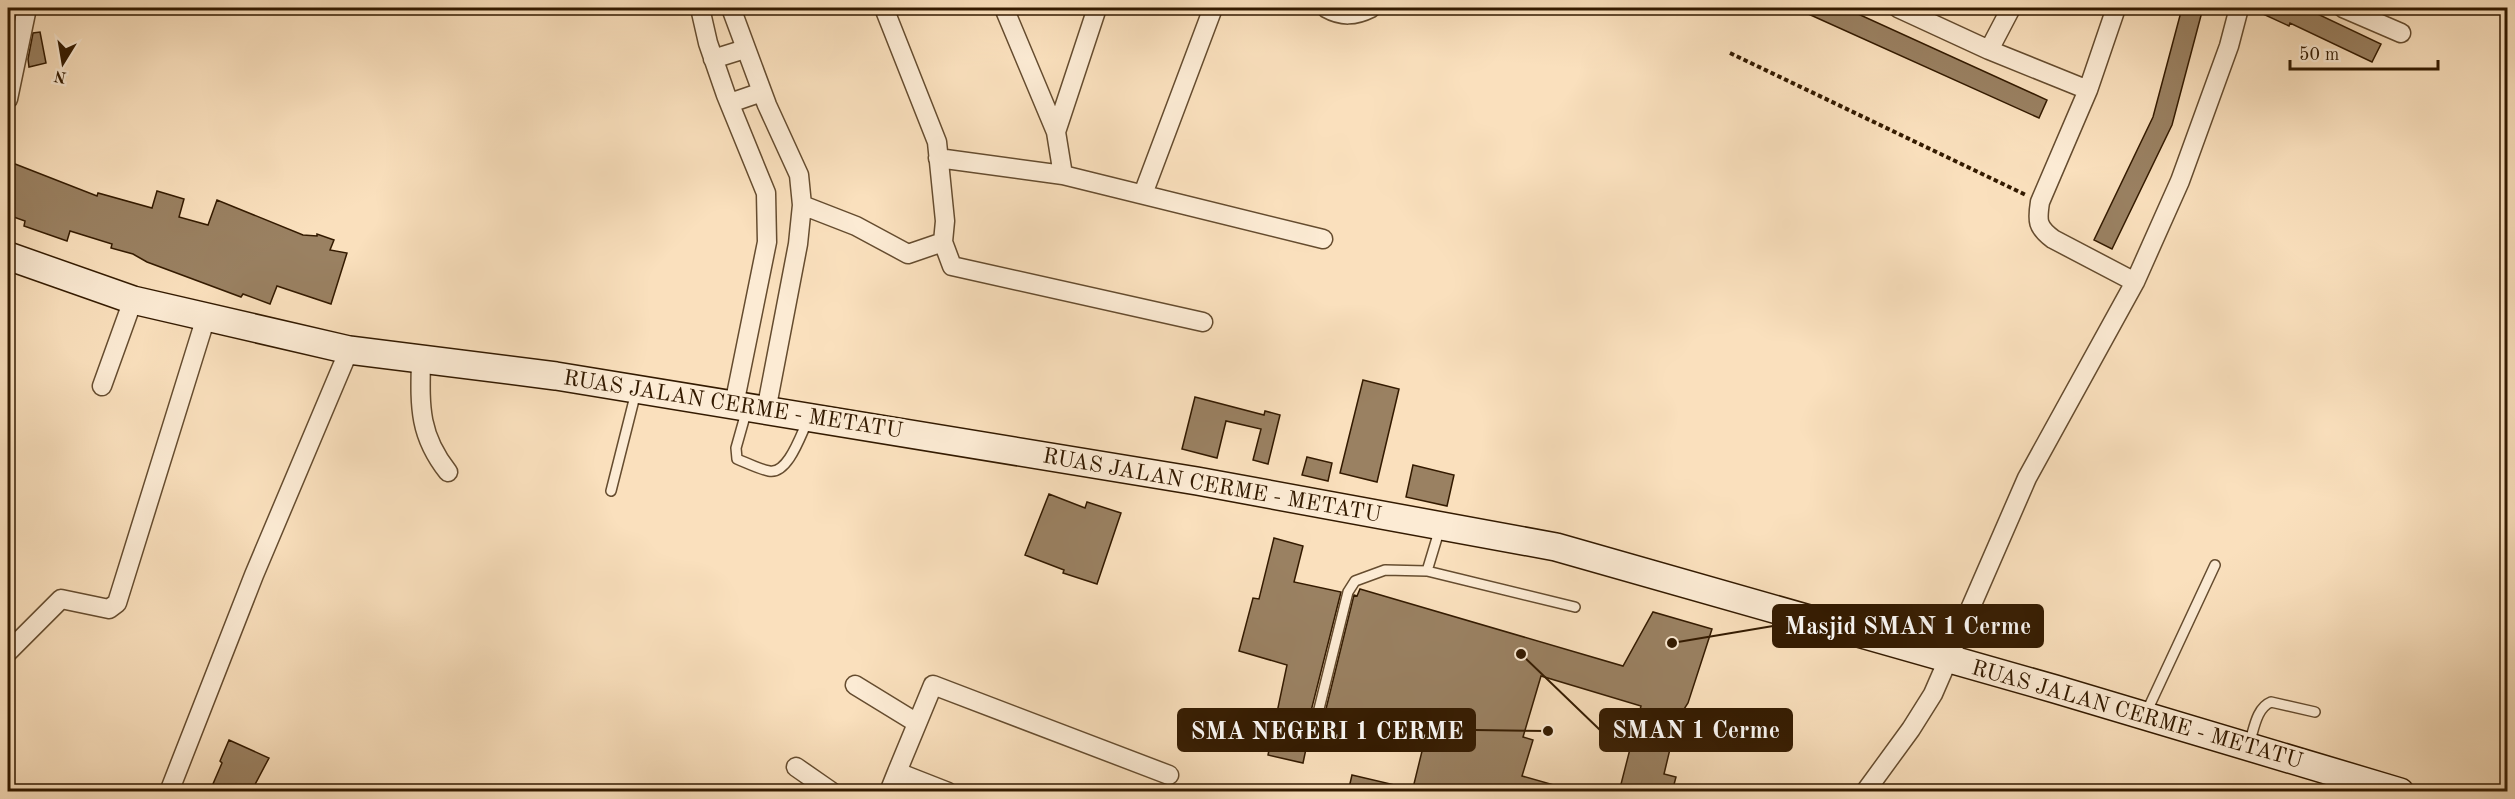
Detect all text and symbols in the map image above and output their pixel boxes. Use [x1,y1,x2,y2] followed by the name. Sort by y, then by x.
[33,33,93,93] north arrow
[2290,33,2438,71] scale bar
[2299,46,2339,64] text: 50 m
[52,67,68,85] text: N
[562,367,904,443] street label: RUAS JALAN CERME - METATU
[1041,445,1383,527] street label: RUAS JALAN CERME - METATU
[1773,605,2043,647] callout: Masjid SMAN 1 Cerme
[1785,616,2031,640] text: Masjid SMAN 1 Cerme
[1969,657,2305,773] street label: RUAS JALAN CERME - METATU
[1178,709,1475,751] callout: SMA NEGERI 1 CERME
[1600,709,1792,751] callout: SMAN 1 Cerme
[1612,720,1780,744] text: SMAN 1 Cerme
[1190,721,1464,745] text: SMA NEGERI 1 CERME

